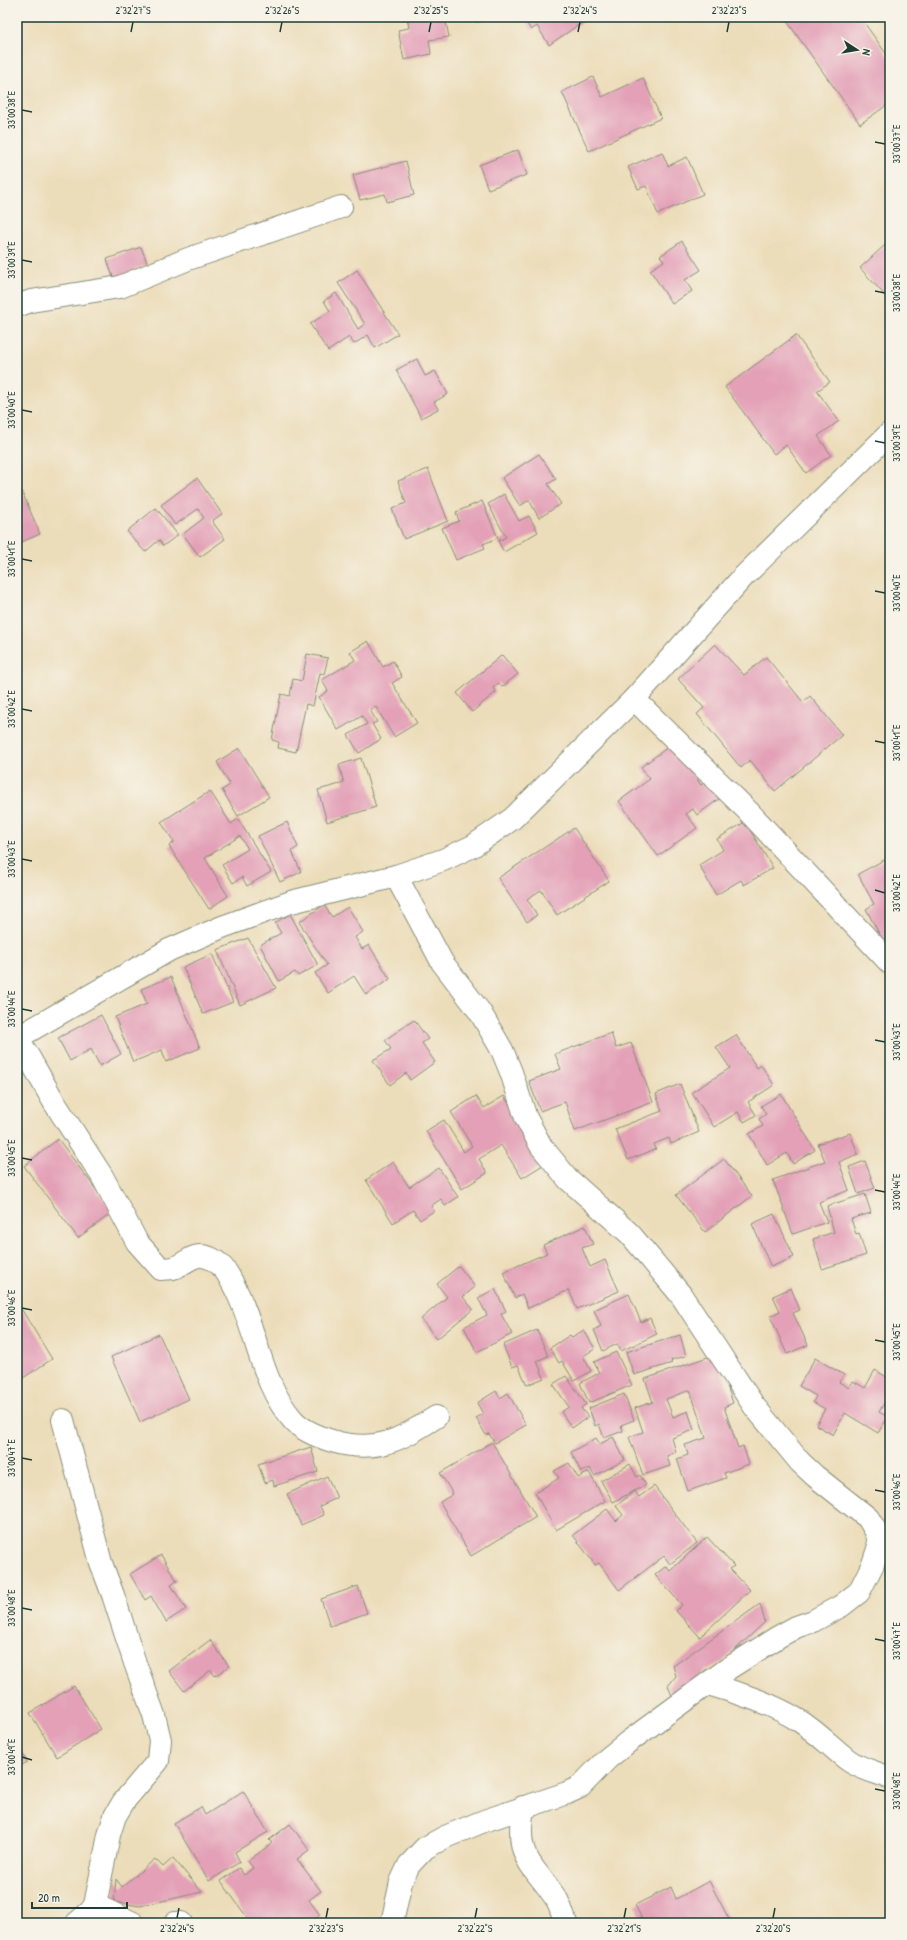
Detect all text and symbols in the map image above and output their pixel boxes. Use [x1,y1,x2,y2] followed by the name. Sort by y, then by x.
[115,4,151,17] text: 2°32'27"S
[265,4,299,17] text: 2°32'26"S
[414,4,449,17] text: 2°32'25"S
[563,4,597,17] text: 2°32'24"S
[712,4,747,17] text: 2°32'23"S
[837,30,877,70] north arrow
[859,48,874,57] text: N
[5,90,18,129] text: 33°00'38"E
[890,124,903,163] text: 33°00'37"E
[5,241,18,279] text: 33°00'39"E
[890,273,903,312] text: 33°00'38"E
[5,391,18,429] text: 33°00'40"E
[890,424,903,462] text: 33°00'39"E
[5,540,18,577] text: 33°00'41"E
[890,574,903,612] text: 33°00'40"E
[5,690,18,728] text: 33°00'42"E
[890,724,903,761] text: 33°00'41"E
[5,840,18,878] text: 33°00'43"E
[890,874,903,912] text: 33°00'42"E
[5,990,18,1027] text: 33°00'44"E
[890,1023,903,1061] text: 33°00'43"E
[5,1139,18,1177] text: 33°00'45"E
[890,1173,903,1210] text: 33°00'44"E
[5,1289,18,1327] text: 33°00'46"E
[890,1323,903,1361] text: 33°00'45"E
[5,1438,18,1477] text: 33°00'47"E
[890,1473,903,1511] text: 33°00'46"E
[5,1589,18,1627] text: 33°00'48"E
[890,1621,903,1660] text: 33°00'47"E
[5,1738,18,1775] text: 33°00'49"E
[890,1772,903,1810] text: 33°00'48"E
[32,1884,127,1910] scale bar
[38,1889,60,1906] text: 20 m
[160,1922,194,1935] text: 2°32'24"S
[309,1922,344,1935] text: 2°32'23"S
[458,1922,493,1935] text: 2°32'22"S
[607,1922,641,1935] text: 2°32'21"S
[756,1922,791,1935] text: 2°32'20"S

